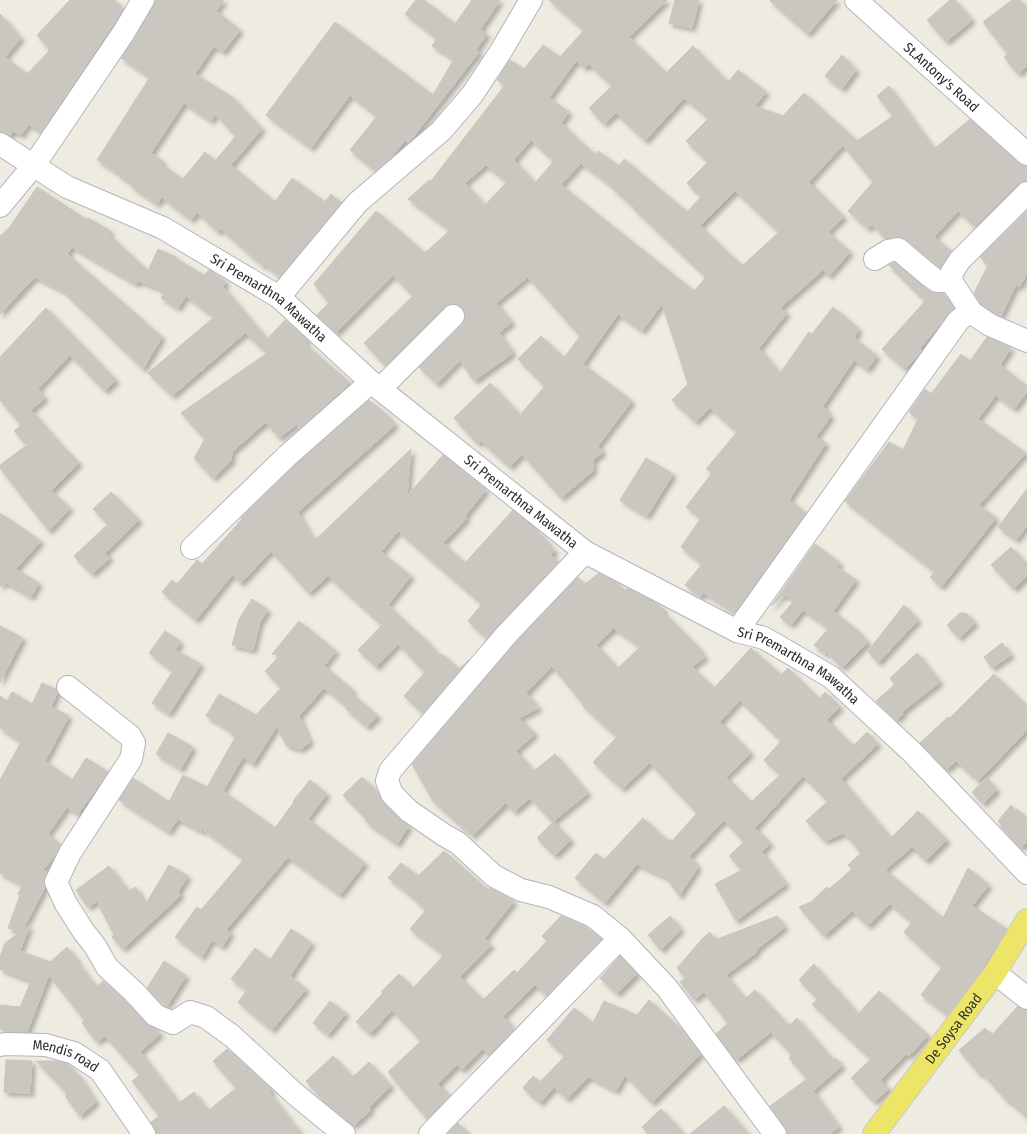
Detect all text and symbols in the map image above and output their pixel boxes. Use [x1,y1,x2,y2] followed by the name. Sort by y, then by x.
[900,39,983,115] street label: St.Antony's Road
[207,250,331,346] street label: Sri Premarthna Mawatha
[461,451,582,552] street label: Sri Premarthna Mawatha
[736,623,863,708] street label: Sri Premarthna Mawatha
[921,990,985,1067] street label: De Soysa Road
[32,1036,102,1076] street label: Mendis road

